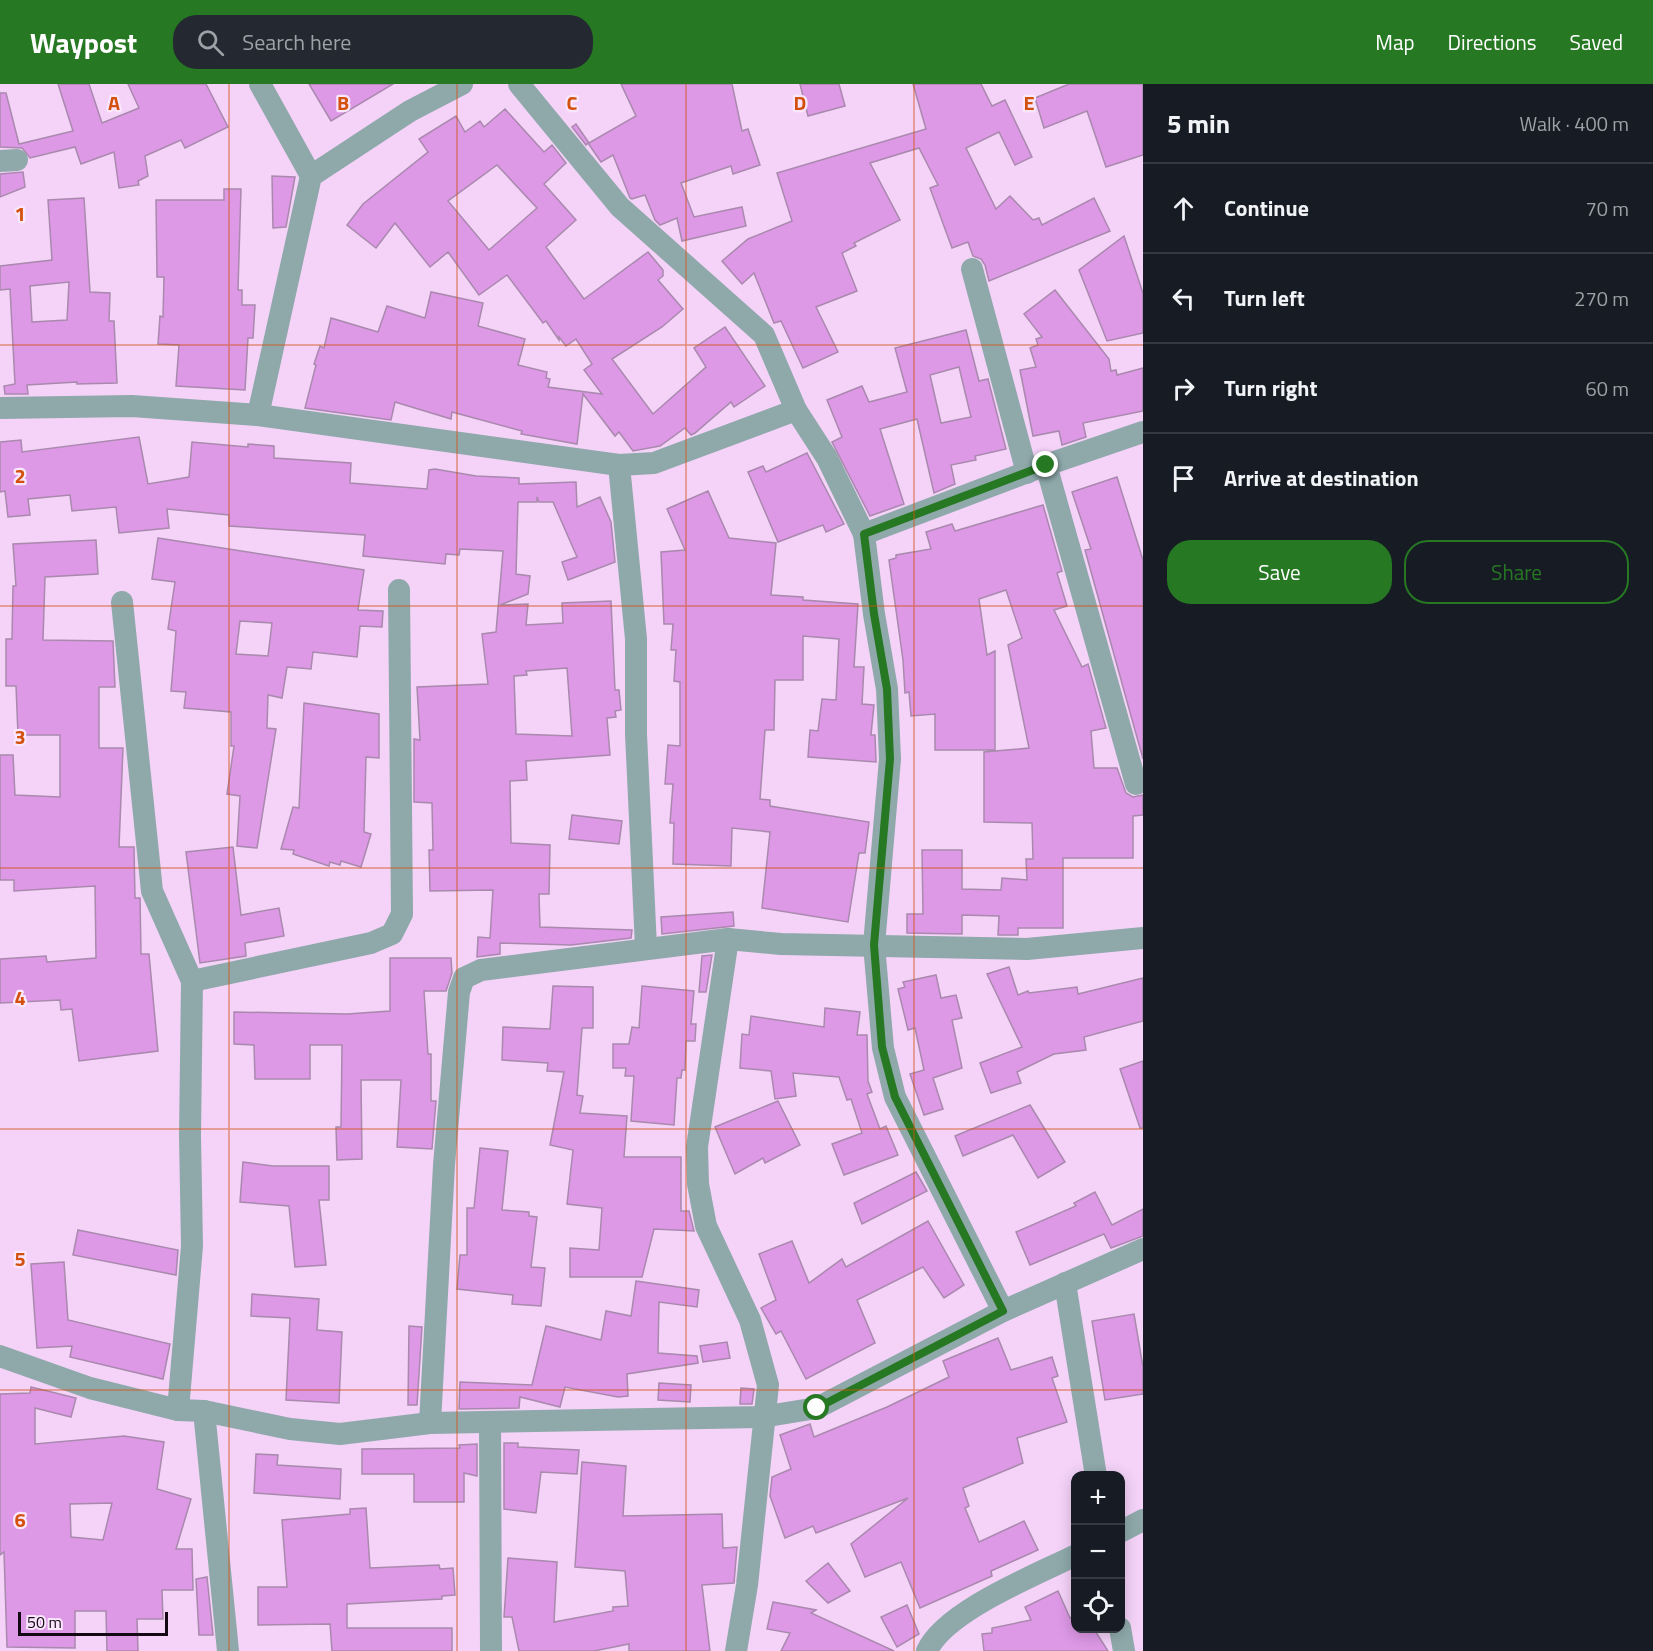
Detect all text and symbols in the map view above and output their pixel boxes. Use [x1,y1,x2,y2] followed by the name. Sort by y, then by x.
[173,15,593,69] search box
[30,21,137,64] text: Waypost
[242,25,351,59] text: Search here
[194,26,227,59] icon: search
[1375,26,1415,58] text: Map
[1448,26,1537,58] text: Directions
[1570,26,1623,58] text: Saved
[108,87,120,118] text: A
[337,87,349,118] text: B
[567,87,578,118] text: C
[794,87,806,118] text: D
[1023,87,1035,118] text: E
[1167,104,1230,143] text: 5 min
[1520,108,1629,139] text: Walk · 400 m
[1224,191,1309,225] text: Continue
[1167,192,1200,225] icon: ahead
[1585,193,1629,224] text: 70 m
[14,198,26,229] text: 1
[1224,281,1305,315] text: Turn left
[1167,282,1200,315] icon: left
[1574,283,1629,314] text: 270 m
[1224,371,1318,405] text: Turn right
[1167,372,1200,405] icon: right
[1585,373,1629,404] text: 60 m
[1032,451,1058,477] route end
[14,460,26,491] text: 2
[1224,461,1419,495] text: Arrive at destination
[1167,462,1200,495] icon: arrive
[1167,540,1392,604] button: Save
[1404,540,1629,604] button: Share
[14,721,26,752] text: 3
[14,982,26,1013] text: 4
[14,1243,26,1274] text: 5
[803,1394,829,1420] route start
[1071,1471,1125,1633] map controls
[1071,1471,1125,1525] button: +
[14,1504,26,1535] text: 6
[1071,1525,1125,1579] button: −
[1071,1579,1125,1633] button: locate
[18,1609,168,1636] scale bar
[27,1610,62,1634] text: 50 m

